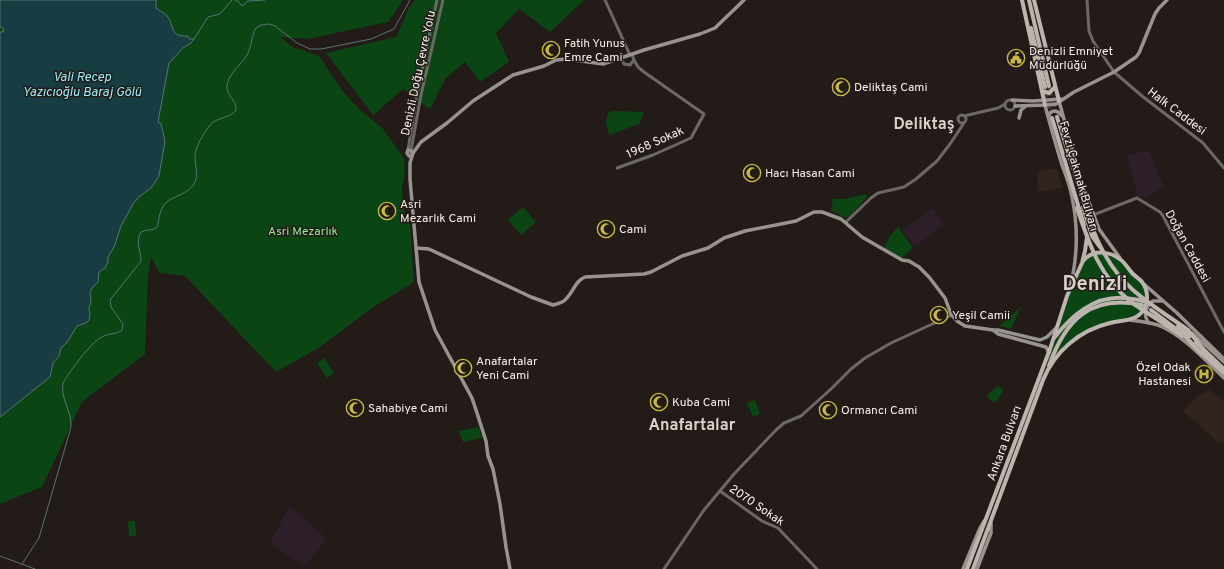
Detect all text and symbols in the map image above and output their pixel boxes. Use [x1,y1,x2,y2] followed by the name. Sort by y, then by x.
[398,9,440,137] street label: Denizli Doğu Çevre Yolu
[564,36,625,66] place label: Fatih Yunus Emre Cami
[541,40,561,60] mosque icon: Fatih Yunus Emre Cami
[1029,44,1113,74] place label: Denizli Emniyet Müdürlüğü
[1006,48,1026,68] public building icon: Denizli Emniyet Müdürlüğü
[23,70,142,101] water label: Vali Recep Yazıcıoğlu Baraj Gölü
[831,77,851,97] mosque icon: Deliktaş Cami
[854,80,928,96] place label: Deliktaş Cami
[1144,85,1209,139] street label: Halk Caddesi
[893,115,955,135] district label: Deliktaş
[1055,119,1101,233] street label: Fevzi Çakmak Bulvarı
[624,123,687,163] street label: 1968 Sokak
[742,163,762,183] mosque icon: Hacı Hasan Cami
[765,166,855,182] place label: Hacı Hasan Cami
[400,197,476,227] place label: Asri Mezarlık Cami
[377,201,397,221] mosque icon: Asri Mezarlık Cami
[1161,207,1214,286] street label: Doğan Caddesi
[596,219,616,239] mosque icon: Cami
[619,222,646,238] place label: Cami
[268,224,338,240] park label: Asri Mezarlık
[1063,272,1127,298] district label: Denizli
[929,305,949,325] mosque icon: Yeşil Camii
[952,308,1010,324] place label: Yeşil Camii
[476,354,538,384] place label: Anafartalar Yeni Cami
[453,358,473,378] mosque icon: Anafartalar Yeni Cami
[1136,360,1191,390] place label: Özel Odak Hastanesi
[1194,364,1214,384] hospital icon: Özel Odak Hastanesi
[649,392,669,412] mosque icon: Kuba Cami
[672,395,730,411] place label: Kuba Cami
[345,398,365,418] mosque icon: Sahabiye Cami
[818,400,838,420] mosque icon: Ormancı Cami
[368,401,447,417] place label: Sahabiye Cami
[841,403,917,419] place label: Ormancı Cami
[984,404,1026,483] street label: Ankara Bulvarı
[649,416,736,436] district label: Anafartalar
[726,481,787,530] street label: 2070 Sokak

